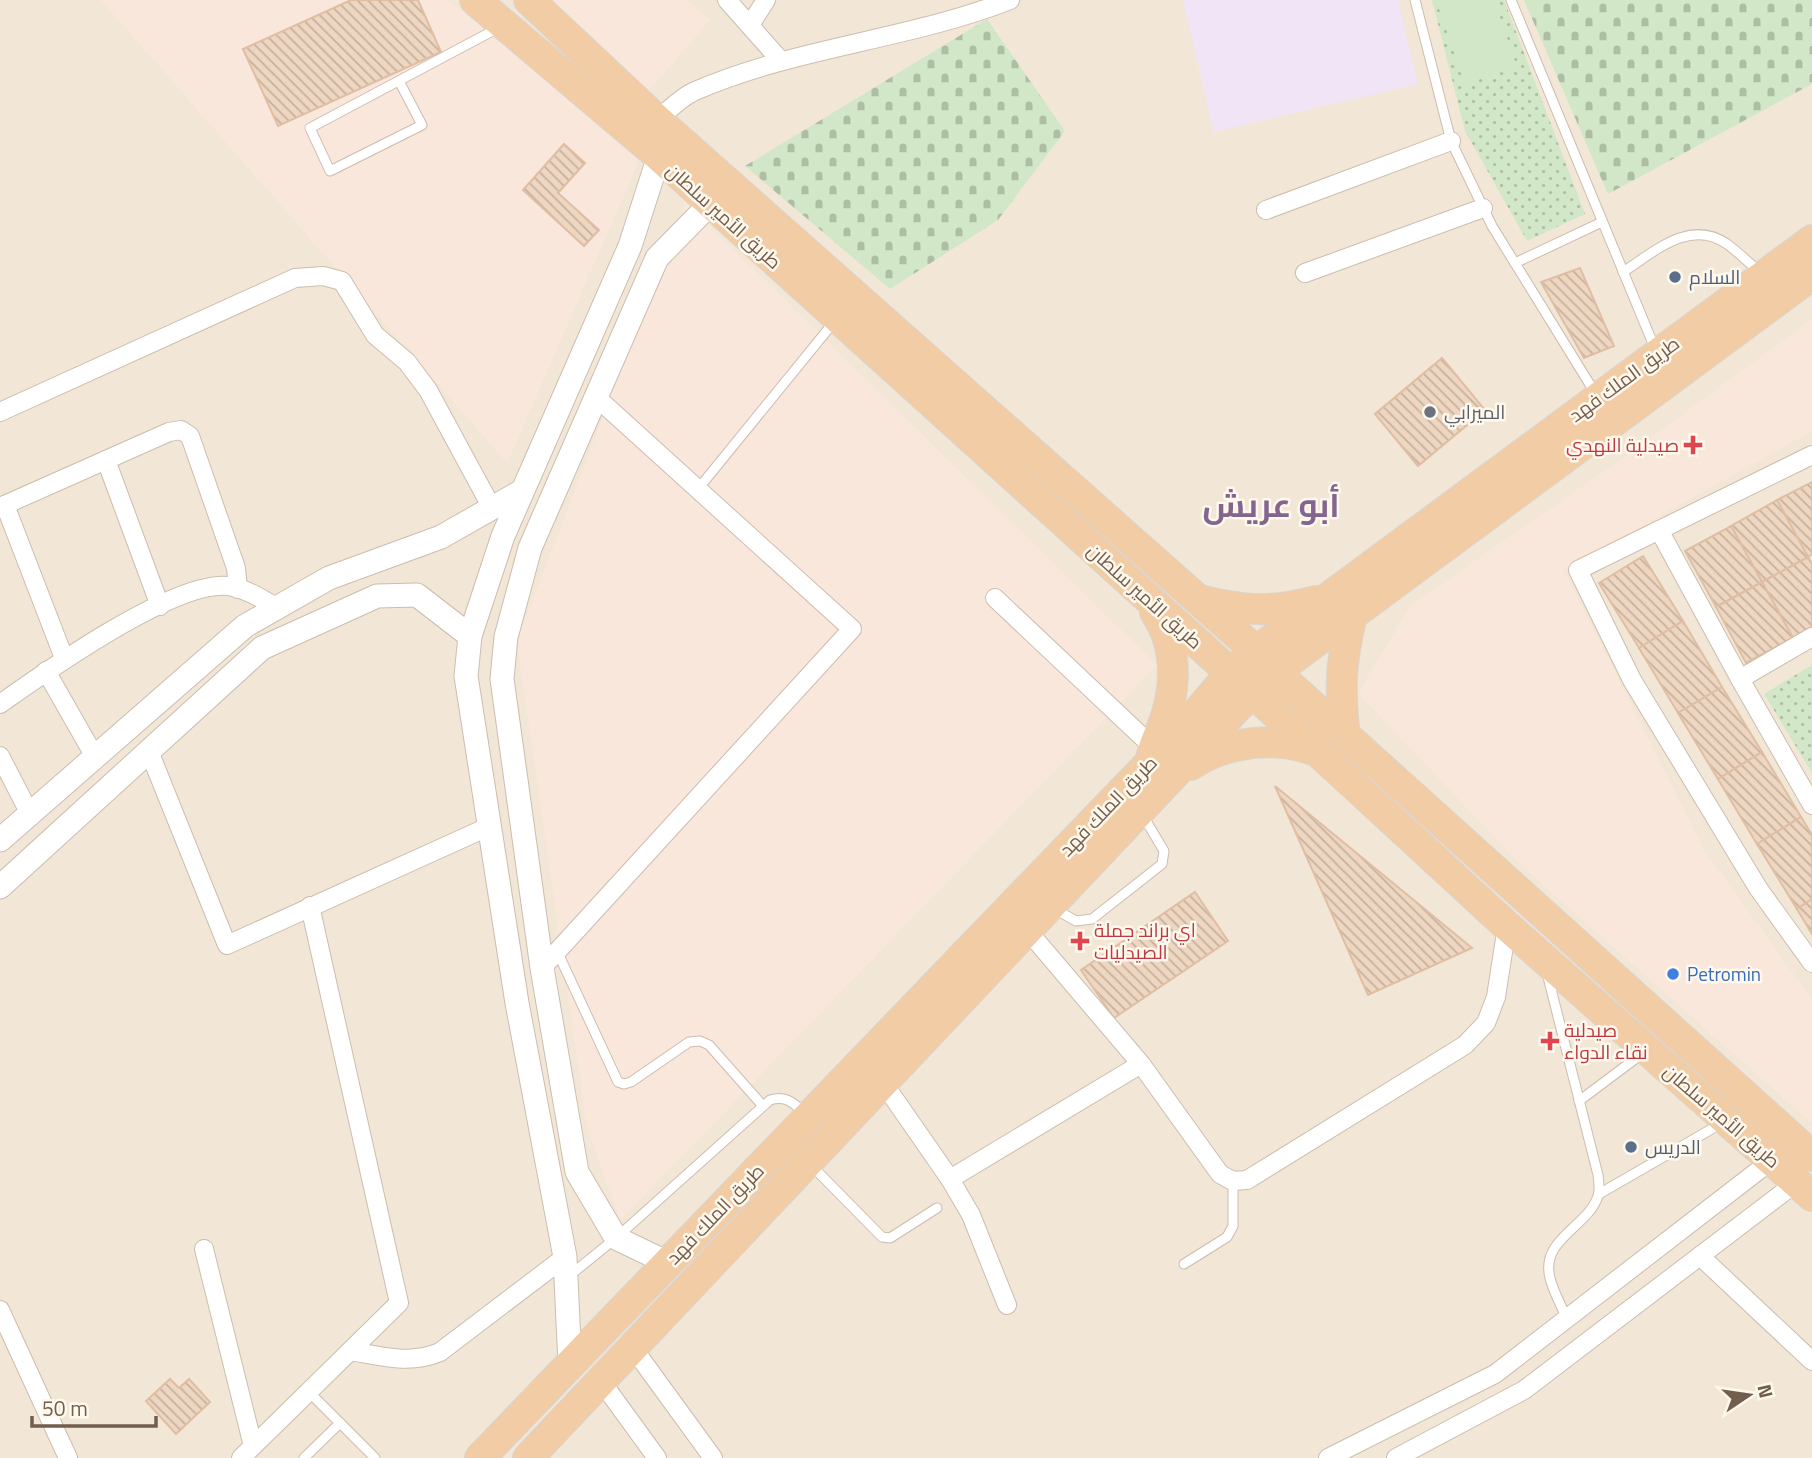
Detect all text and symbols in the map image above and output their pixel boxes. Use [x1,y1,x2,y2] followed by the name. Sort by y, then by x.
[660,156,789,275] street label: طريق الأمير سلطان
[1689,262,1740,291] place label: السلام
[1667,269,1683,285] marker: السلام
[1562,329,1685,429] street label: طريق الملك فهد
[1444,397,1505,427] place label: الميرابي
[1422,404,1438,420] marker: الميرابي
[1566,430,1679,460] place label: صيدلية النهدي
[1685,437,1701,453] marker: صيدلية النهدي
[1202,480,1340,530] district label: أبو عريش
[1081,536,1210,655] street label: طريق الأمير سلطان
[1052,749,1163,863] street label: طريق الملك فهد
[1094,915,1196,966] place label: اي براند جملة الصيدليات
[1072,933,1088,949] marker: اي براند جملة الصيدليات
[1687,959,1761,988] place label: Petromin
[1665,966,1681,982] marker: Petromin
[1564,1015,1648,1066] place label: صيدلية نقاء الدواء
[1542,1033,1558,1049] marker: صيدلية نقاء الدواء
[1657,1057,1787,1175] street label: طريق الأمير سلطان
[1645,1132,1701,1161] place label: الدريس
[1623,1139,1639,1155] marker: الدريس
[659,1157,770,1271] street label: طريق الملك فهد
[1714,1360,1784,1430] north arrow
[1750,1381,1782,1401] text: N
[32,1384,156,1428] scale bar
[42,1392,88,1424] text: 50 m

